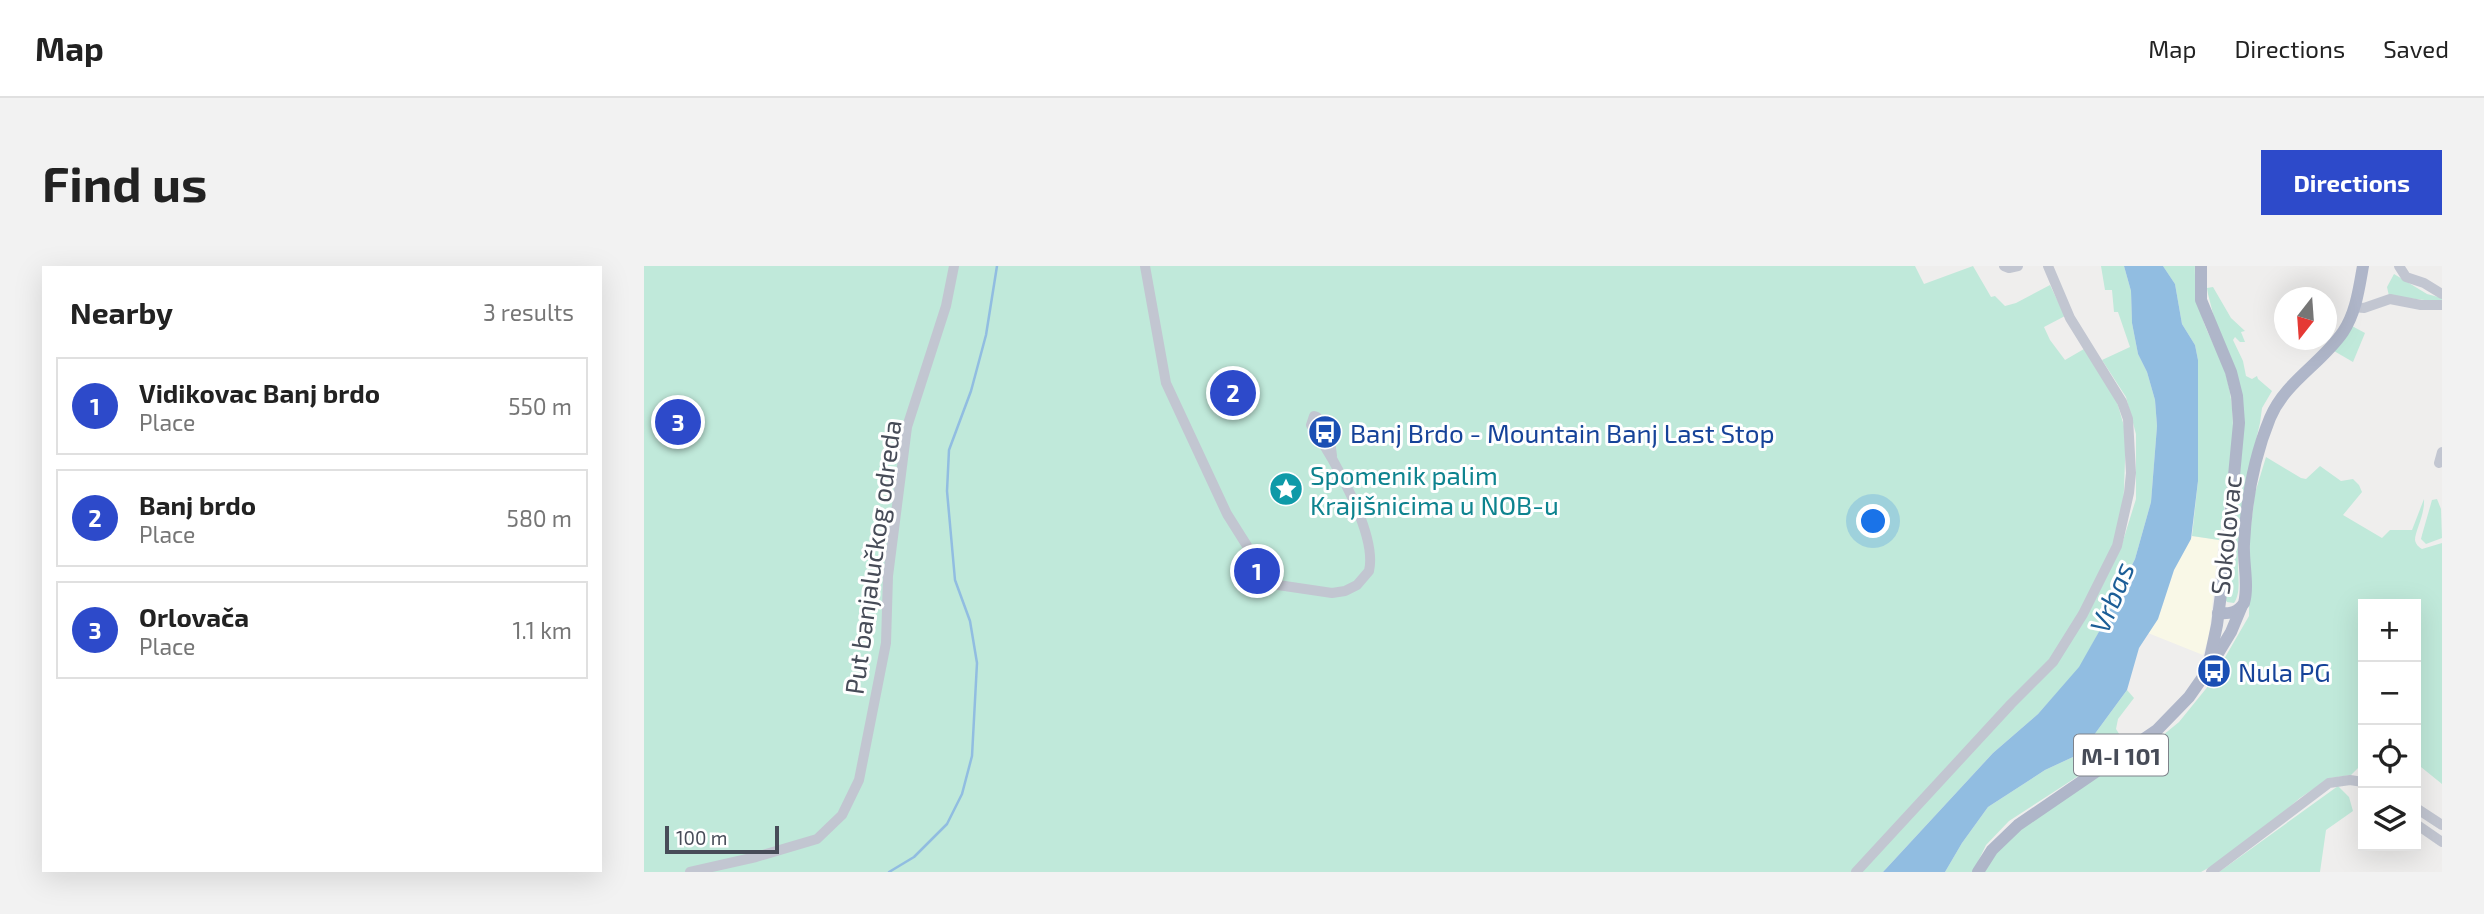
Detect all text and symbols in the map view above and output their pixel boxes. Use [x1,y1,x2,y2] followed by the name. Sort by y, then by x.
[35,28,104,68] text: Map
[2148,34,2196,63] text: Map
[2234,34,2345,63] text: Directions
[2383,34,2449,63] text: Saved
[2261,150,2442,215] button: Directions
[42,153,207,212] text: Find us
[2274,287,2337,350] north arrow
[70,294,173,330] text: Nearby
[483,298,574,326] text: 3 results
[1210,367,1256,419] pin: 2
[139,377,380,408] text: Vidikovac Banj brdo
[90,392,100,420] text: 1
[508,392,572,420] text: 550 m
[655,396,701,448] pin: 3
[139,408,195,436] text: Place
[1306,413,1344,451] bus stop icon: Banj Brdo - Mountain Banj Last Stop
[1350,417,1775,448] place label: Banj Brdo - Mountain Banj Last Stop
[837,418,907,696] street label: Put banjalučkog odreda
[1310,459,1559,520] place label: Spomenik palim Krajišnicima u NOB-u
[1267,470,1305,508] place icon: Spomenik palim Krajišnicima u NOB-u
[2203,474,2247,596] street label: Sokolovac
[139,489,256,520] text: Banj brdo
[88,504,102,532] text: 2
[507,504,572,532] text: 580 m
[1856,504,1890,538] your location
[139,520,195,548] text: Place
[1234,545,1280,597] pin: 1
[2081,556,2141,638] water label: Vrbas
[2358,599,2421,851] map controls
[2358,599,2421,662] button: +
[139,601,249,632] text: Orlovača
[88,616,102,644] text: 3
[512,616,572,644] text: 1.1 km
[139,632,195,660] text: Place
[2195,652,2233,690] bus stop icon: Nula PG
[2238,656,2331,687] place label: Nula PG
[2358,662,2421,725] button: −
[2358,725,2421,788] button: locate
[2074,734,2168,776] road number: M-I 101
[2358,788,2421,851] button: layers
[665,823,779,855] scale bar
[676,826,727,849] text: 100 m

